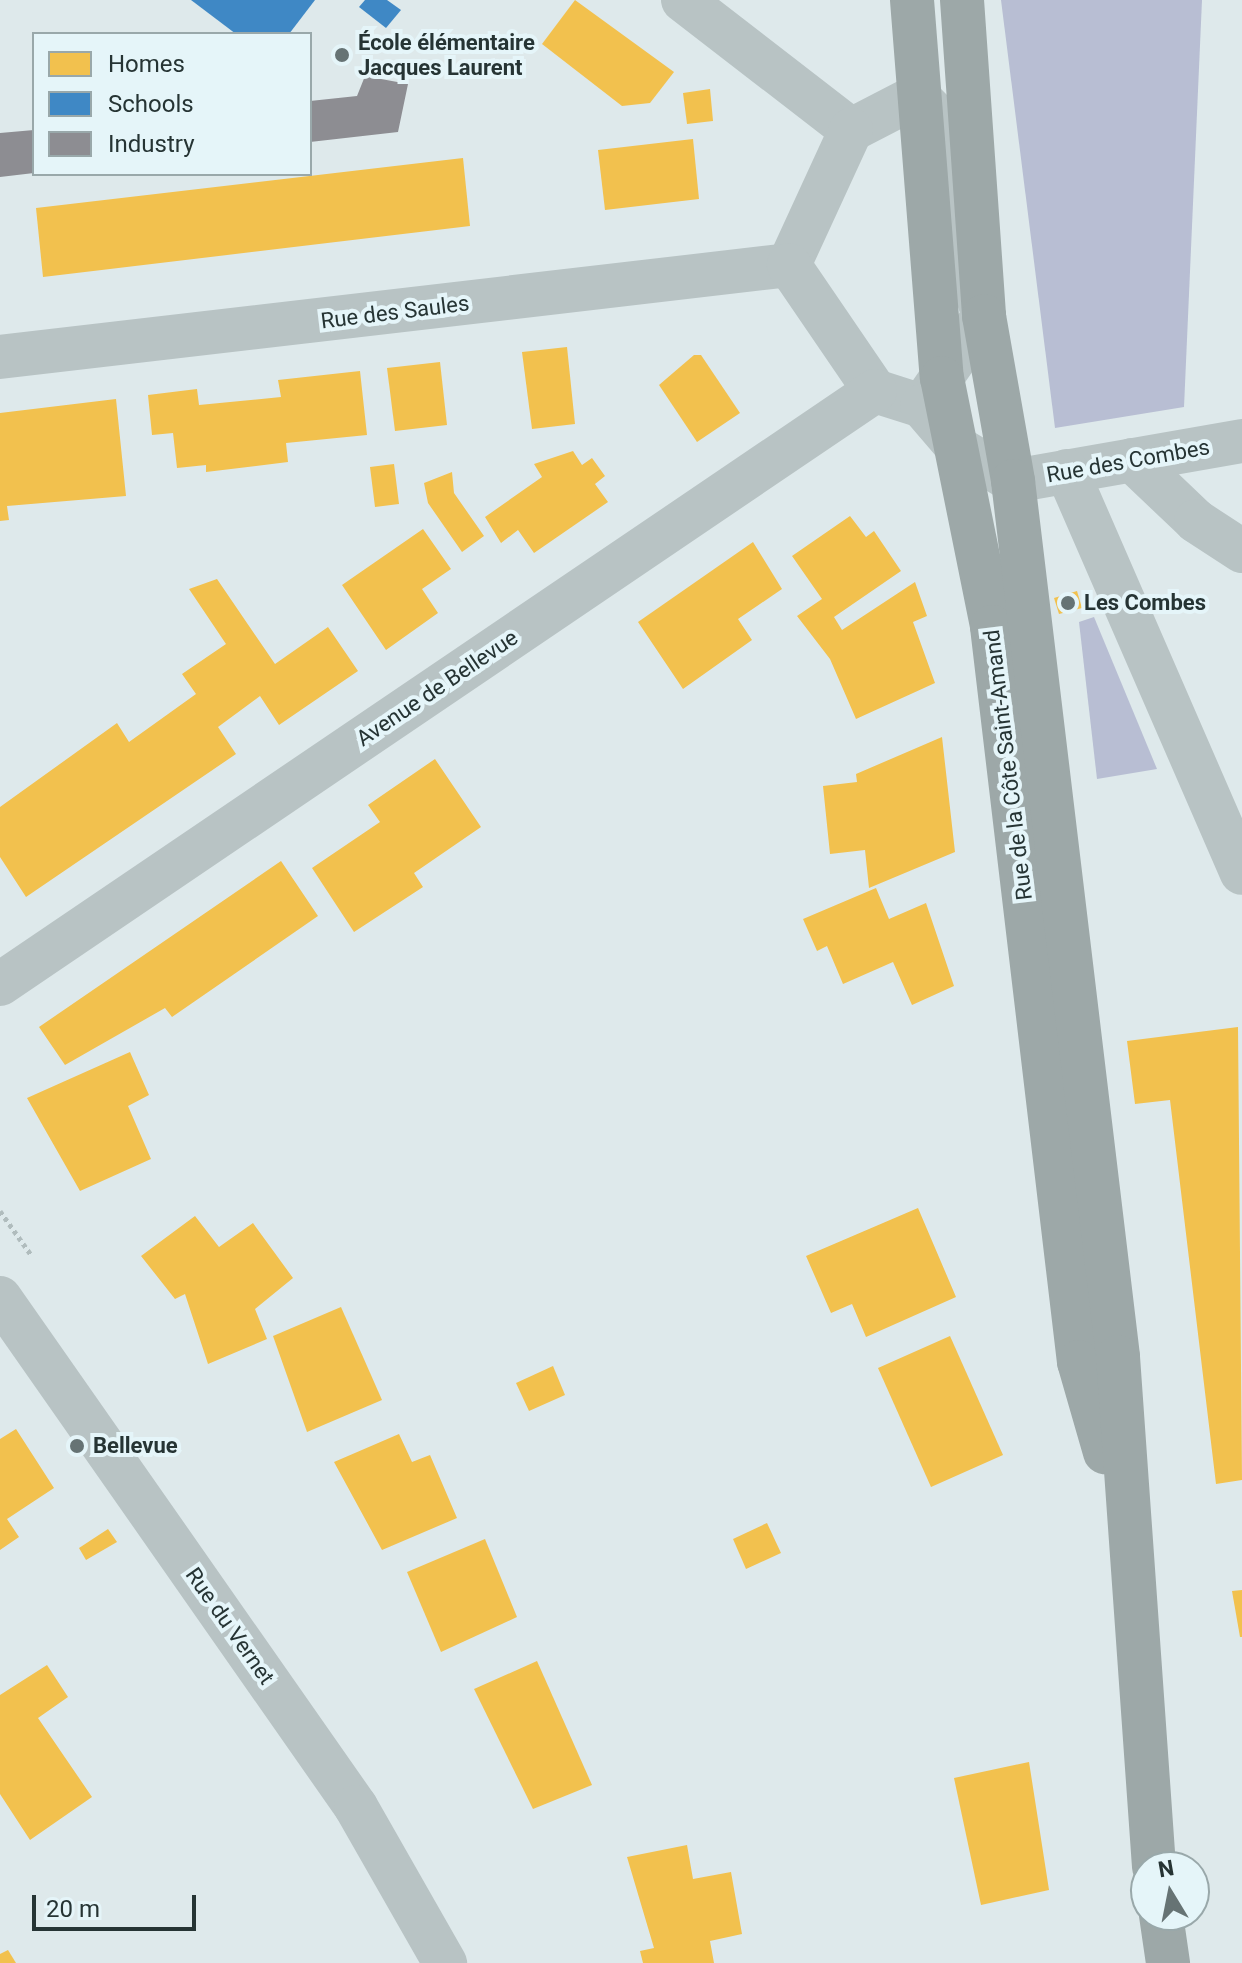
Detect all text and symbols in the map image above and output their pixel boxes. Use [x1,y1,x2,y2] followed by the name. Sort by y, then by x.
[358,29,535,80] place label: École élémentaire Jacques Laurent
[32,32,312,176] legend
[333,46,351,64] marker: École élémentaire Jacques Laurent
[108,50,185,78] text: Homes
[108,90,194,118] text: Schools
[108,130,194,158] text: Industry
[319,290,471,334] street label: Rue des Saules
[1044,434,1212,488] street label: Rue des Combes
[1084,590,1206,616] place label: Les Combes
[1059,594,1077,612] marker: Les Combes
[351,624,523,752] street label: Avenue de Bellevue
[978,628,1038,902] street label: Rue de la Côte Saint-Amand
[93,1433,178,1459] place label: Bellevue
[68,1437,86,1455] marker: Bellevue
[180,1563,280,1689] street label: Rue du Vernet
[1130,1851,1210,1931] north arrow
[1156,1855,1176,1883] text: N
[36,1879,200,1929] scale bar
[46,1895,100,1923] text: 20 m

